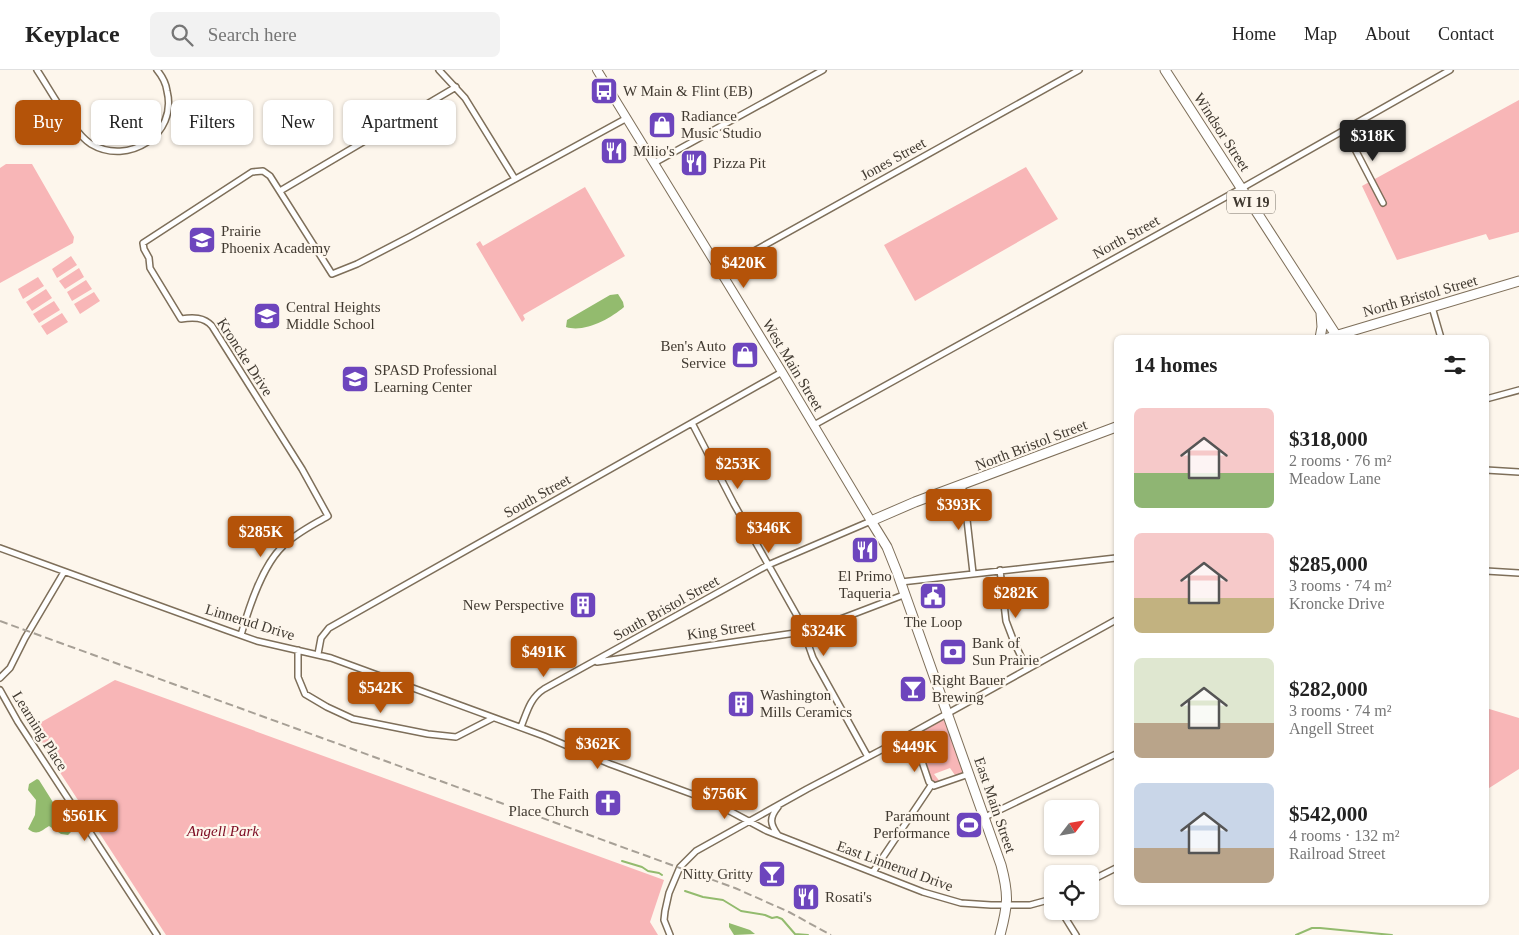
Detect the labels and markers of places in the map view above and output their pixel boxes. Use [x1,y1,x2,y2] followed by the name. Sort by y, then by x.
[589,76,619,106] bus stop icon: W Main & Flint (EB)
[623,83,753,100] place label: W Main & Flint (EB)
[681,108,761,141] place label: Radiance Music Studio
[647,110,677,140] shop icon: Radiance Music Studio
[1338,119,1408,162] pin: $318K
[599,136,629,166] restaurant icon: Milio's
[633,143,675,159] place label: Milio's
[679,148,709,178] restaurant icon: Pizza Pit
[713,155,767,171] place label: Pizza Pit
[221,223,331,256] place label: Prairie Phoenix Academy
[187,225,217,255] school or university icon: Prairie Phoenix Academy
[709,246,779,289] pin: $420K
[286,299,381,332] place label: Central Heights Middle School
[252,301,282,331] school or university icon: Central Heights Middle School
[660,338,726,371] place label: Ben's Auto Service
[730,340,760,370] shop icon: Ben's Auto Service
[374,362,497,395] place label: SPASD Professional Learning Center
[340,364,370,394] school or university icon: SPASD Professional Learning Center
[703,448,773,490] pin: $253K
[924,488,994,531] pin: $393K
[734,512,804,554] pin: $346K
[226,516,296,558] pin: $285K
[850,535,880,565] restaurant icon: El Primo Taqueria
[838,568,892,601] place label: El Primo Taqueria
[981,576,1051,619] pin: $282K
[918,581,948,611] public building icon: The Loop
[568,590,598,620] building icon: New Perspective
[463,597,564,613] place label: New Perspective
[789,614,859,657] pin: $324K
[904,614,962,630] place label: The Loop
[972,635,1039,668] place label: Bank of Sun Prairie
[509,636,579,678] pin: $491K
[938,637,968,667] bank icon: Bank of Sun Prairie
[346,672,416,714] pin: $542K
[932,672,1005,705] place label: Right Bauer Brewing
[898,674,928,704] bar icon: Right Bauer Brewing
[760,687,852,720] place label: Washington Mills Ceramics
[726,689,756,719] building icon: Washington Mills Ceramics
[563,728,633,770] pin: $362K
[880,730,950,773] pin: $449K
[690,778,760,820] pin: $756K
[509,786,590,819] place label: The Faith Place Church
[593,788,623,818] church icon: The Faith Place Church
[50,800,120,842] pin: $561K
[873,808,951,841] place label: Paramount Performance
[954,810,984,840] sports icon: Paramount Performance
[757,859,787,889] bar icon: Nitty Gritty
[683,866,753,882] place label: Nitty Gritty
[791,882,821,912] restaurant icon: Rosati's
[825,889,872,905] place label: Rosati's

